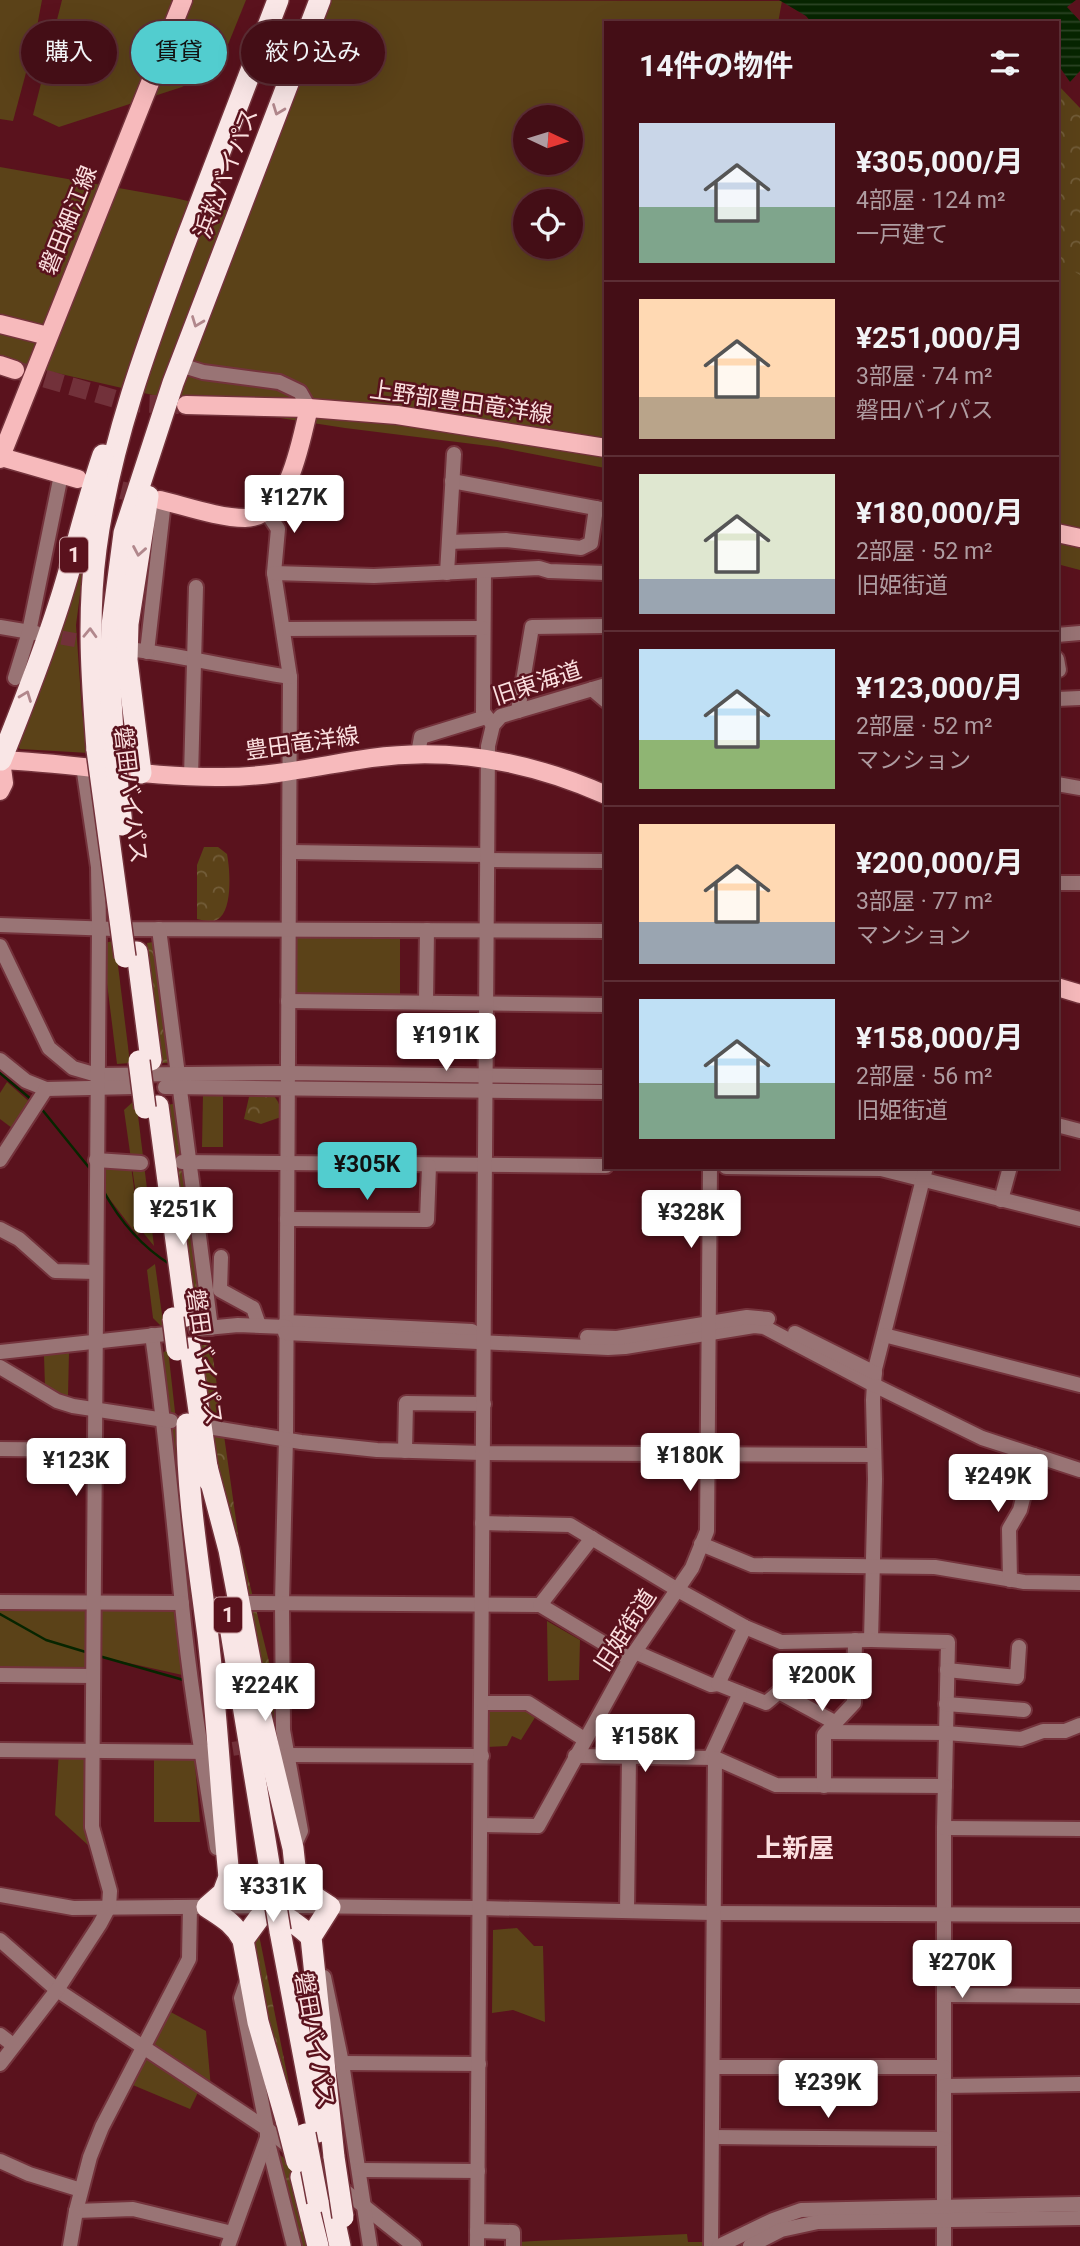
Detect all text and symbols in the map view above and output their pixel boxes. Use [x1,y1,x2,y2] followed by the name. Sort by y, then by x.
[21,21,117,84] chip: 購入
[131,21,227,84] chip: 賃貸
[241,21,385,84] chip: 絞り込み
[986,44,1024,82] icon: filters
[639,48,793,83] text: 14件の物件
[272,103,286,115] one-way arrow
[189,104,264,242] street label: 浜松バイパス
[513,105,583,175] north arrow
[513,105,583,259] map controls
[856,144,1024,179] text: ¥305,000/月
[695,151,779,235] icon: home
[34,162,103,279] street label: 磐田細江線
[856,187,1005,214] text: 4部屋 · 124 m²
[513,189,583,259] button: locate
[856,221,948,248] text: 一戸建て
[191,316,205,328] one-way arrow
[856,320,1024,355] text: ¥251,000/月
[695,327,779,411] icon: home
[856,363,993,390] text: 3部屋 · 74 m²
[368,376,554,429] street label: 上野部豊田竜洋線
[856,397,994,424] text: 磐田バイパス
[245,476,343,535] pin: ¥127K
[261,484,327,511] text: ¥127K
[856,495,1024,530] text: ¥180,000/月
[695,502,779,586] icon: home
[60,538,88,572] road number: 1
[856,538,993,565] text: 2部屋 · 52 m²
[132,545,147,557] one-way arrow
[856,572,948,599] text: 旧姫街道
[83,627,98,638] one-way arrow
[489,656,585,711] street label: 旧東海道
[856,670,1024,705] text: ¥123,000/月
[695,677,779,761] icon: home
[18,691,32,703] one-way arrow
[856,713,993,740] text: 2部屋 · 52 m²
[243,722,361,765] street label: 豊田竜洋線
[109,725,152,865] street label: 磐田バイパス
[856,747,971,774] text: マンション
[856,845,1024,880] text: ¥200,000/月
[695,852,779,936] icon: home
[856,888,993,915] text: 3部屋 · 77 m²
[856,922,971,949] text: マンション
[397,1014,495,1073] pin: ¥191K
[856,1020,1024,1055] text: ¥158,000/月
[413,1022,479,1049] text: ¥191K
[695,1027,779,1111] icon: home
[856,1063,993,1090] text: 2部屋 · 56 m²
[856,1097,948,1124] text: 旧姫街道
[318,1142,416,1202] pin: ¥305K
[334,1151,400,1178] text: ¥305K
[134,1188,232,1247] pin: ¥251K
[642,1190,740,1250] pin: ¥328K
[150,1196,216,1223] text: ¥251K
[658,1199,724,1226] text: ¥328K
[182,1287,227,1427] street label: 磐田バイパス
[641,1434,739,1493] pin: ¥180K
[27,1438,125,1498] pin: ¥123K
[657,1442,723,1469] text: ¥180K
[43,1447,109,1474] text: ¥123K
[949,1454,1047,1514] pin: ¥249K
[965,1463,1031,1490] text: ¥249K
[589,1584,662,1676] street label: 旧姫街道
[214,1598,242,1632] road number: 1
[773,1654,871,1713] pin: ¥200K
[789,1662,855,1689] text: ¥200K
[216,1664,314,1723] pin: ¥224K
[232,1672,298,1699] text: ¥224K
[596,1714,694,1774] pin: ¥158K
[612,1723,678,1750] text: ¥158K
[756,1833,834,1863] district label: 上新屋
[224,1864,322,1924] pin: ¥331K
[240,1873,306,1900] text: ¥331K
[913,1940,1011,2000] pin: ¥270K
[929,1949,995,1976] text: ¥270K
[289,1970,340,2110] street label: 磐田バイパス
[779,2060,877,2120] pin: ¥239K
[795,2069,861,2096] text: ¥239K

